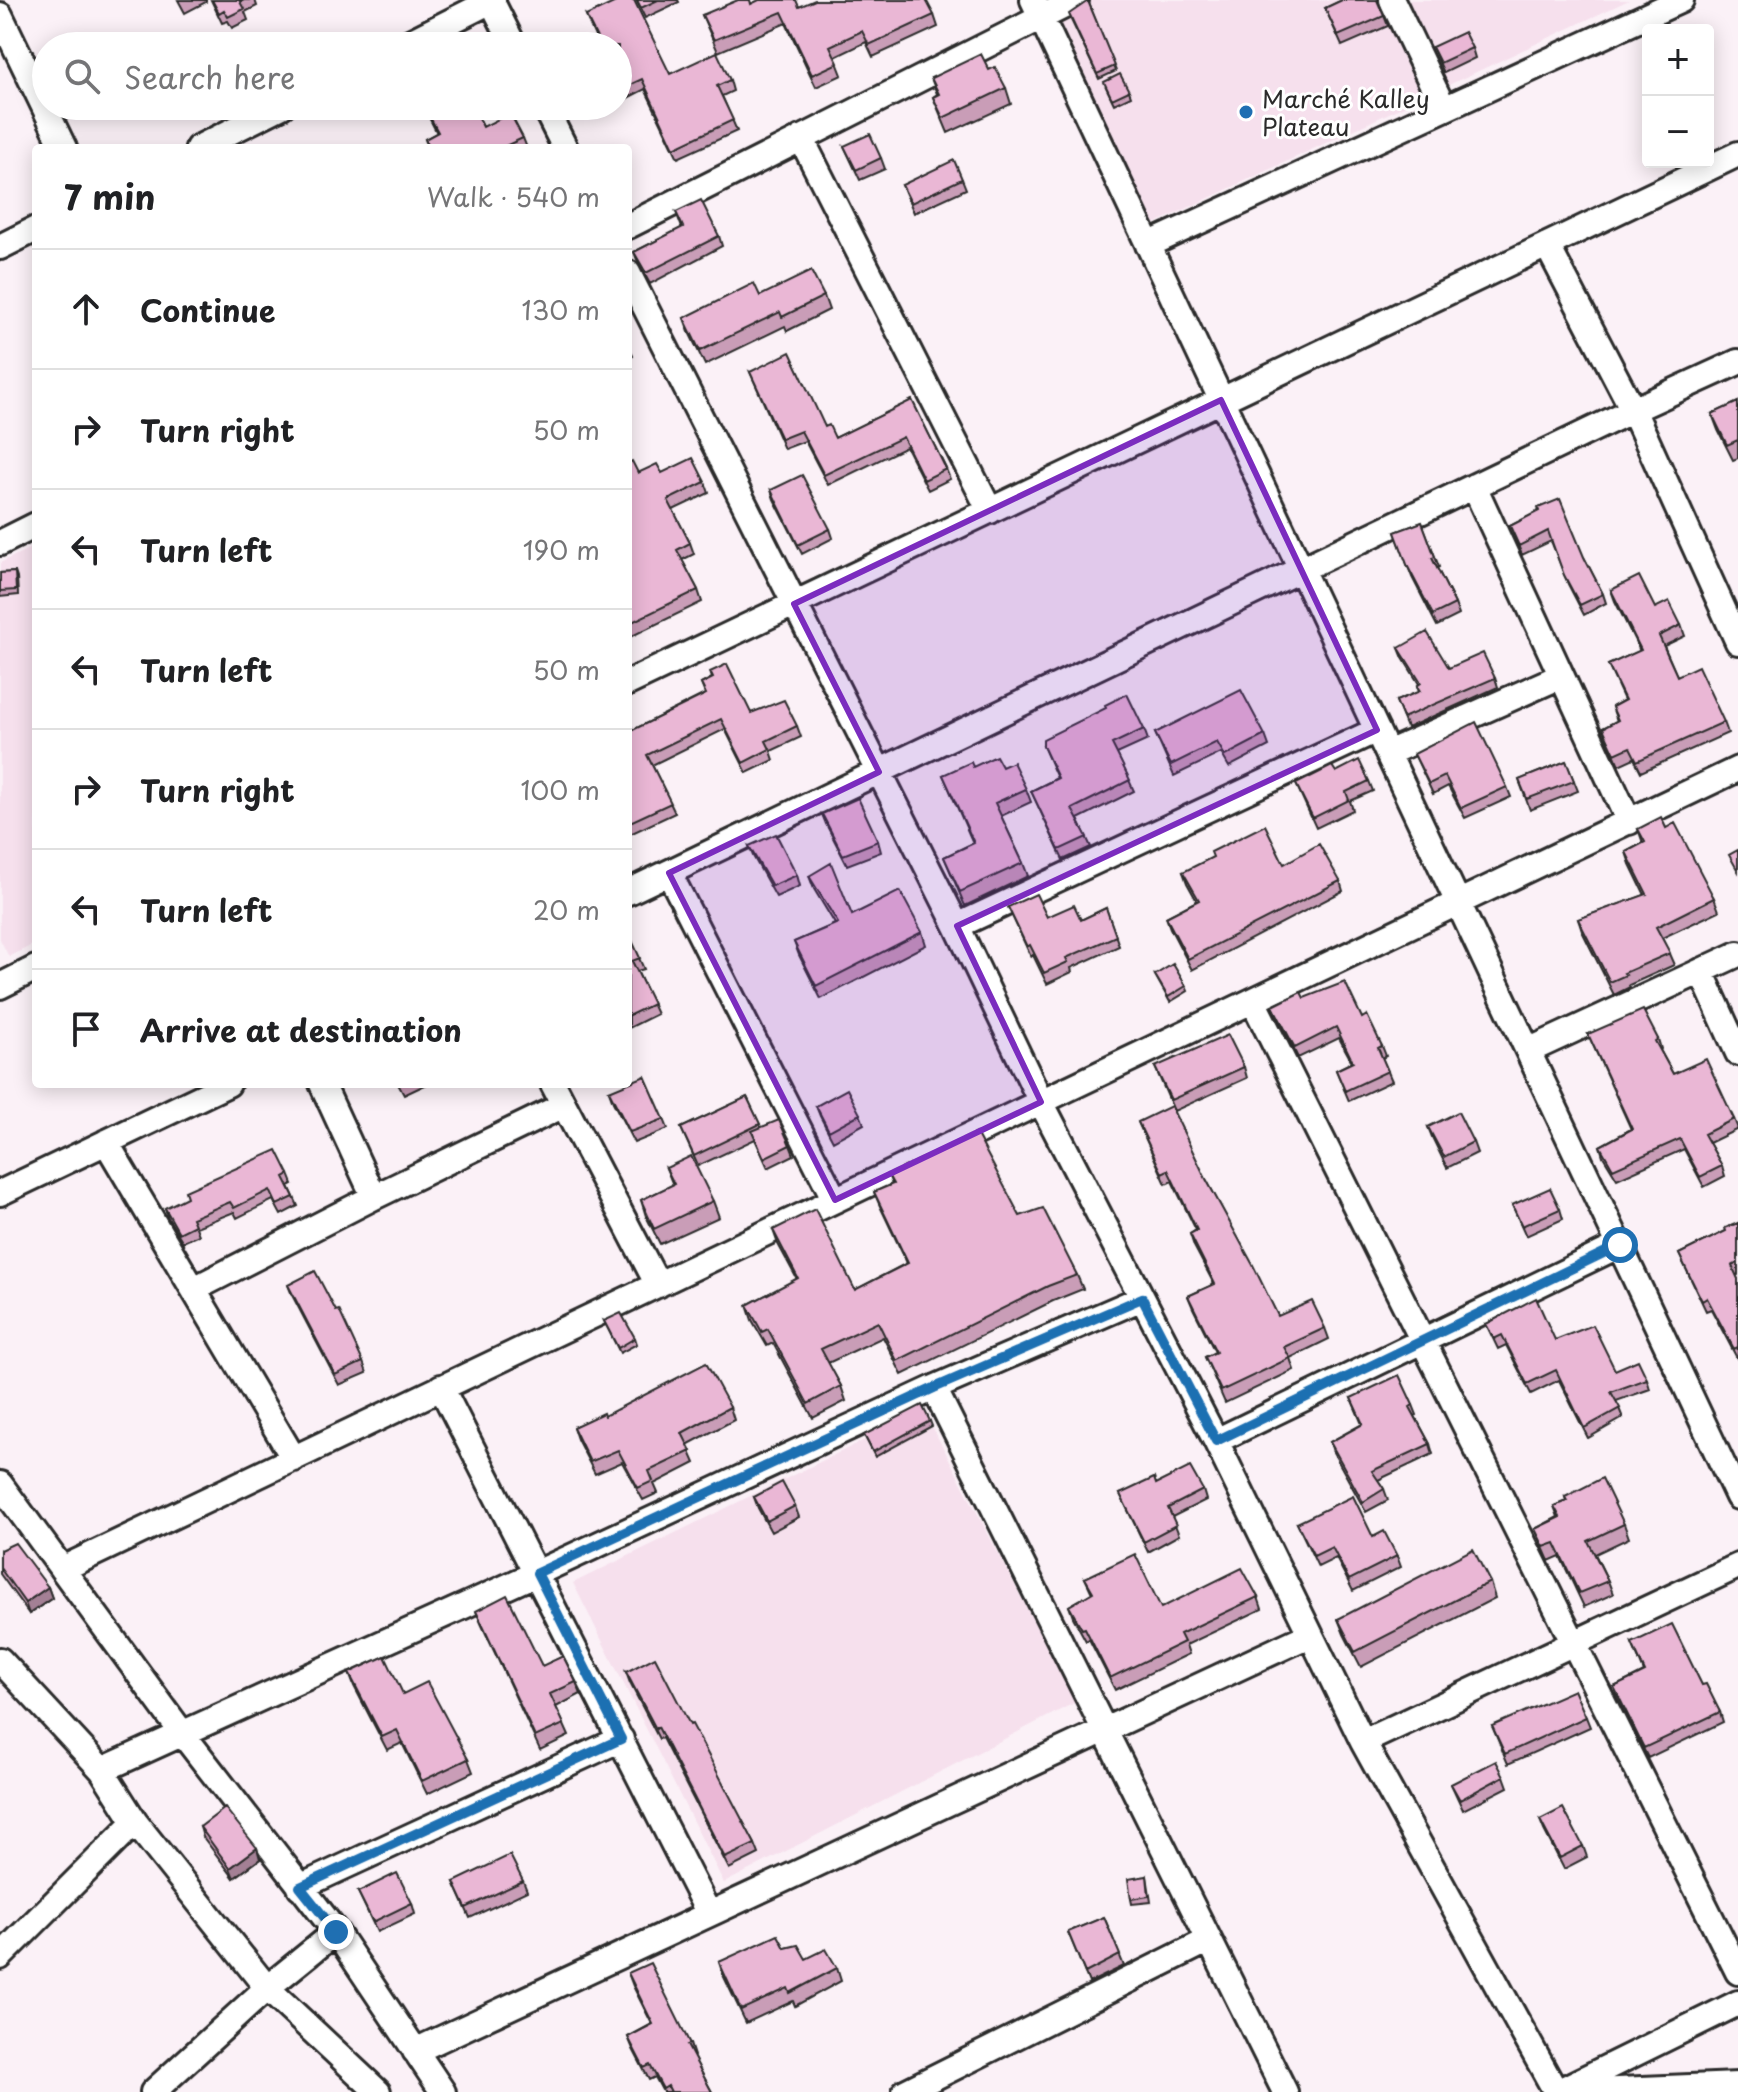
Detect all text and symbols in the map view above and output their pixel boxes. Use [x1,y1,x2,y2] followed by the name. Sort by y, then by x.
[1642,24,1714,168] map controls
[1642,24,1714,96] button: +
[32,32,632,120] search box
[60,54,104,98] icon: search
[124,54,296,99] text: Search here
[1262,80,1430,144] place label: Marché Kalley Plateau
[1642,96,1714,168] button: −
[1237,103,1255,121] marker: Marché Kalley Plateau
[64,170,155,222] text: 7 min
[427,177,600,216] text: Walk · 540 m
[64,287,108,331] icon: ahead
[140,287,275,332] text: Continue
[521,290,600,329] text: 130 m
[64,407,108,451] icon: right
[140,407,295,452] text: Turn right
[533,410,600,449] text: 50 m
[64,527,108,571] icon: left
[140,527,272,572] text: Turn left
[523,530,600,569] text: 190 m
[64,647,108,691] icon: left
[140,647,272,692] text: Turn left
[533,650,600,689] text: 50 m
[64,767,108,811] icon: right
[140,767,295,812] text: Turn right
[520,770,600,809] text: 100 m
[64,887,108,931] icon: left
[140,887,272,932] text: Turn left
[533,890,600,929] text: 20 m
[64,1007,108,1051] icon: arrive
[140,1007,462,1052] text: Arrive at destination
[1602,1227,1638,1263] route start
[318,1914,354,1950] route end

